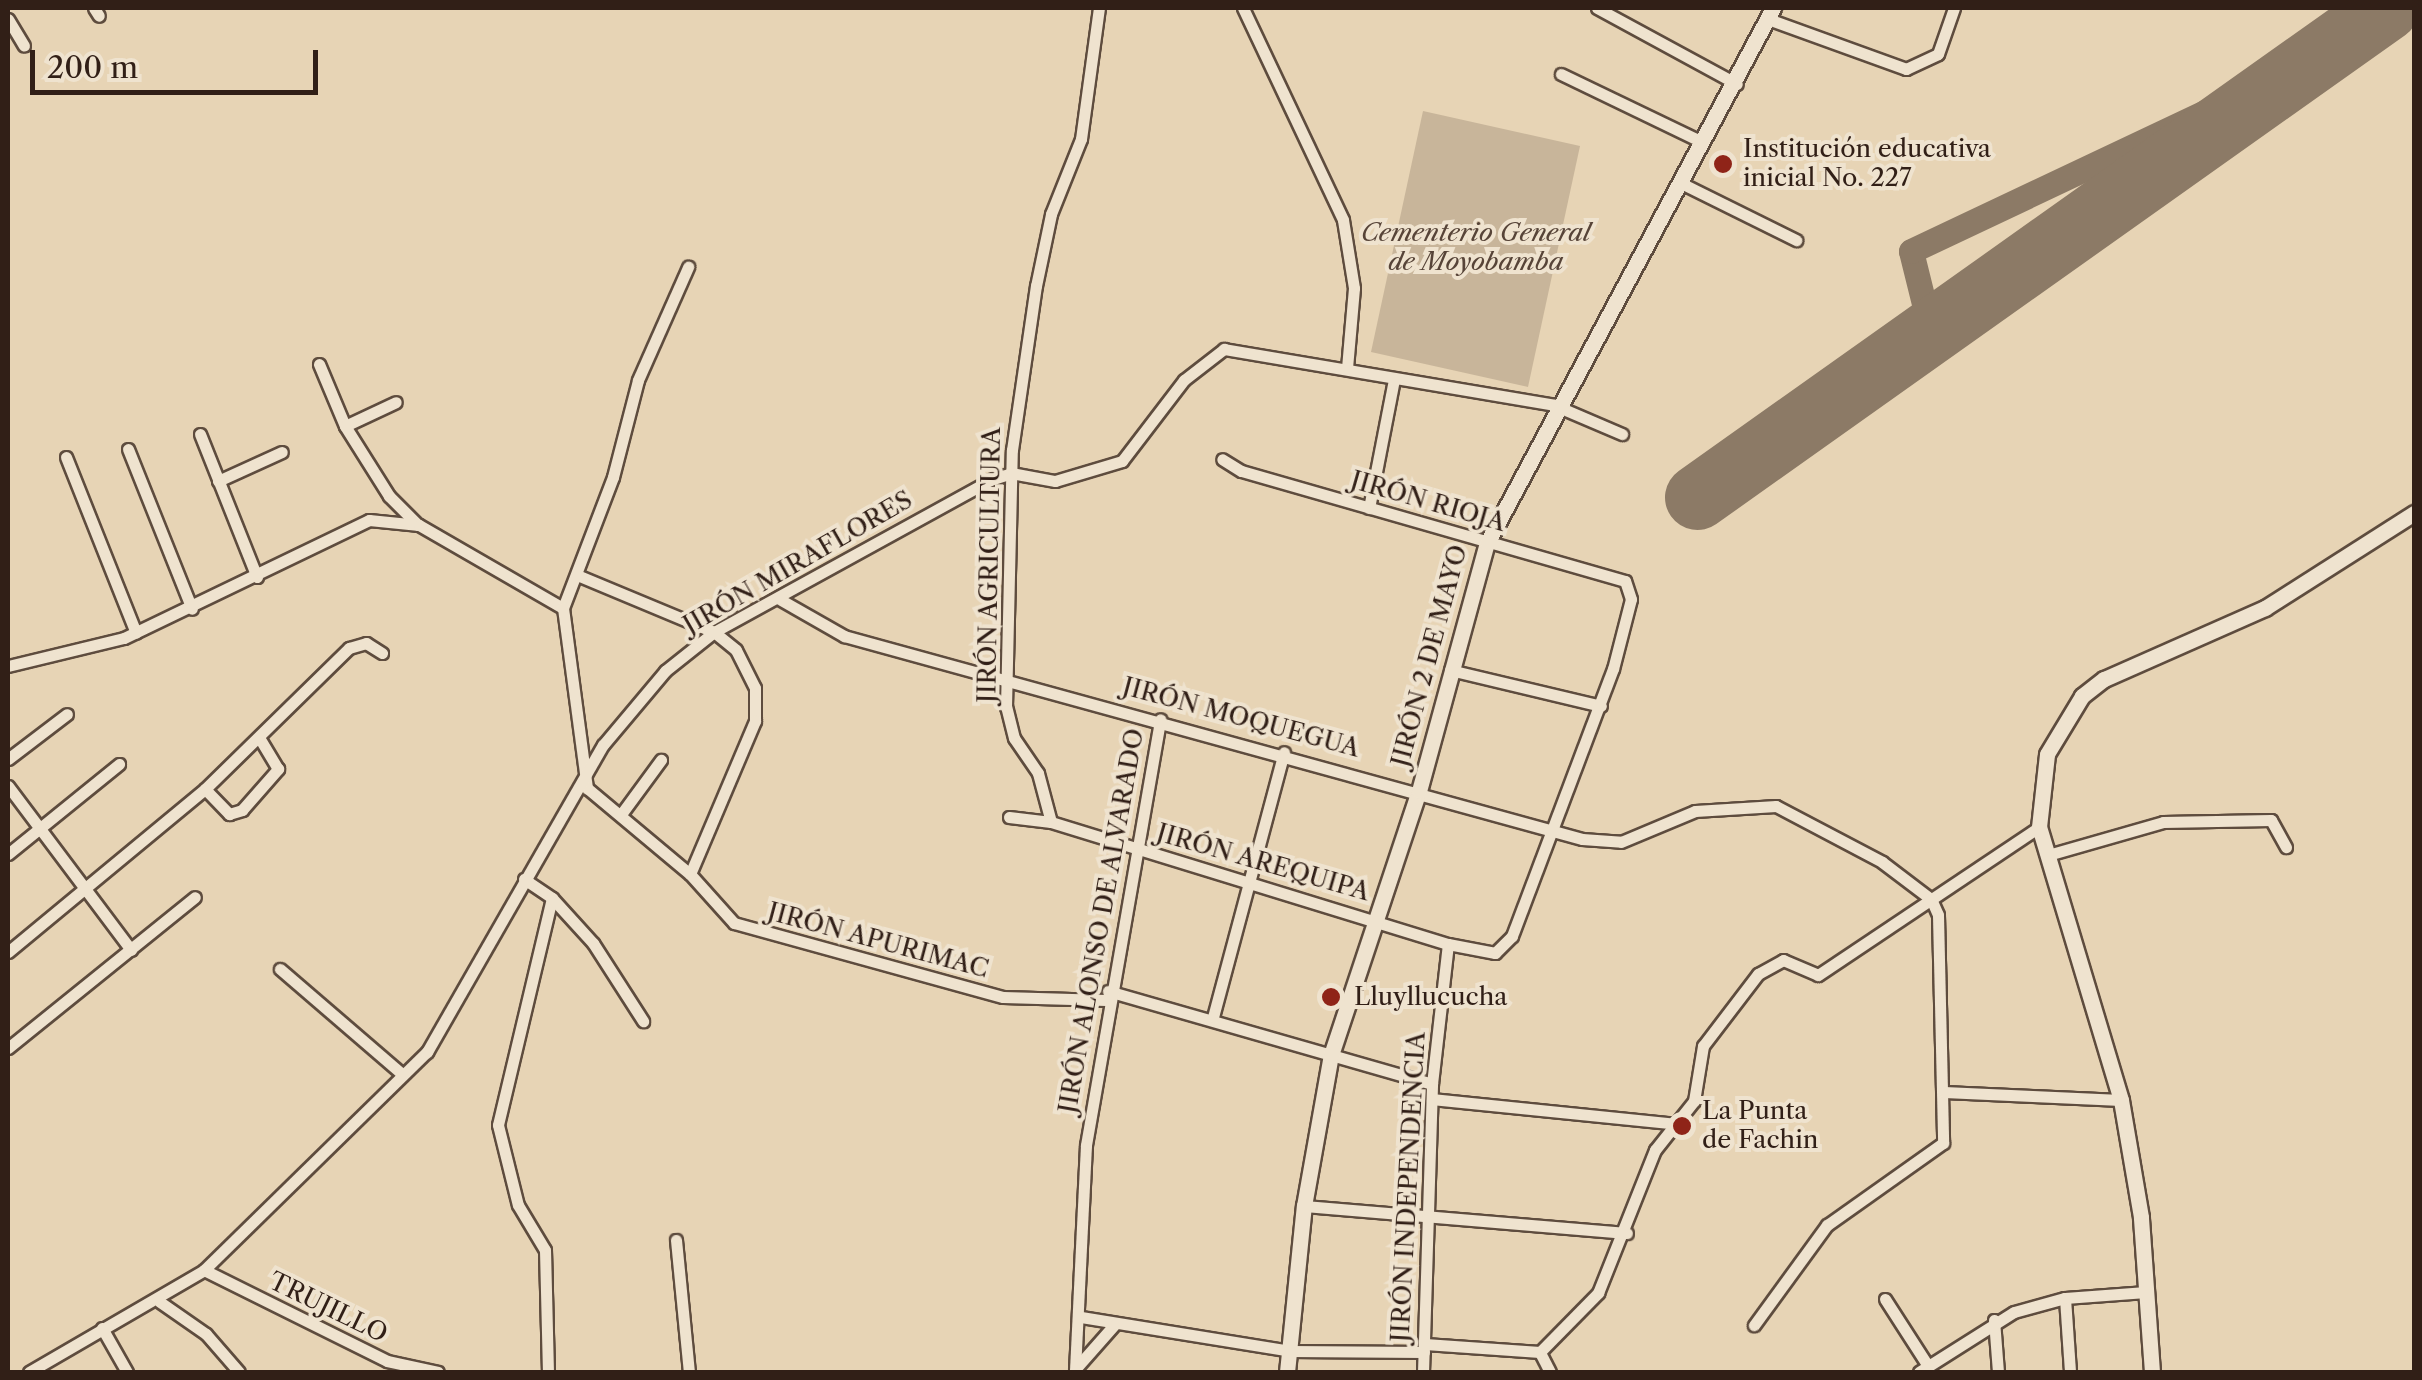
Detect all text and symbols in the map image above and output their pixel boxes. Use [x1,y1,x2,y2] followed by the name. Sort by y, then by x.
[35,30,322,92] scale bar
[47,49,138,86] text: 200 m
[1743,135,1991,194] place label: Institución educativa inicial No. 227
[1712,153,1734,175] marker: Institución educativa inicial No. 227
[1361,219,1591,278] park label: Cementerio General de Moyobamba
[973,426,1007,704] street label: JIRÓN AGRICULTURA
[1347,466,1509,538] street label: JIRÓN RIOJA
[678,485,918,641] street label: JIRÓN MIRAFLORES
[1386,542,1474,770] street label: JIRÓN 2 DE MAYO
[1119,672,1363,764] street label: JIRÓN MOQUEGUA
[1053,725,1151,1117] street label: JIRÓN ALONSO DE ALVARADO
[1152,818,1374,908] street label: JIRÓN AREQUIPA
[764,897,992,985] street label: JIRÓN APURIMAC
[1354,982,1507,1012] place label: Lluyllucucha
[1318,984,1344,1010] marker: Lluyllucucha
[1386,1031,1432,1343] street label: JIRÓN INDEPENDENCIA
[1702,1097,1818,1156] place label: La Punta de Fachin
[1671,1115,1693,1137] marker: La Punta de Fachin
[264,1266,392,1350] street label: TRUJILLO

